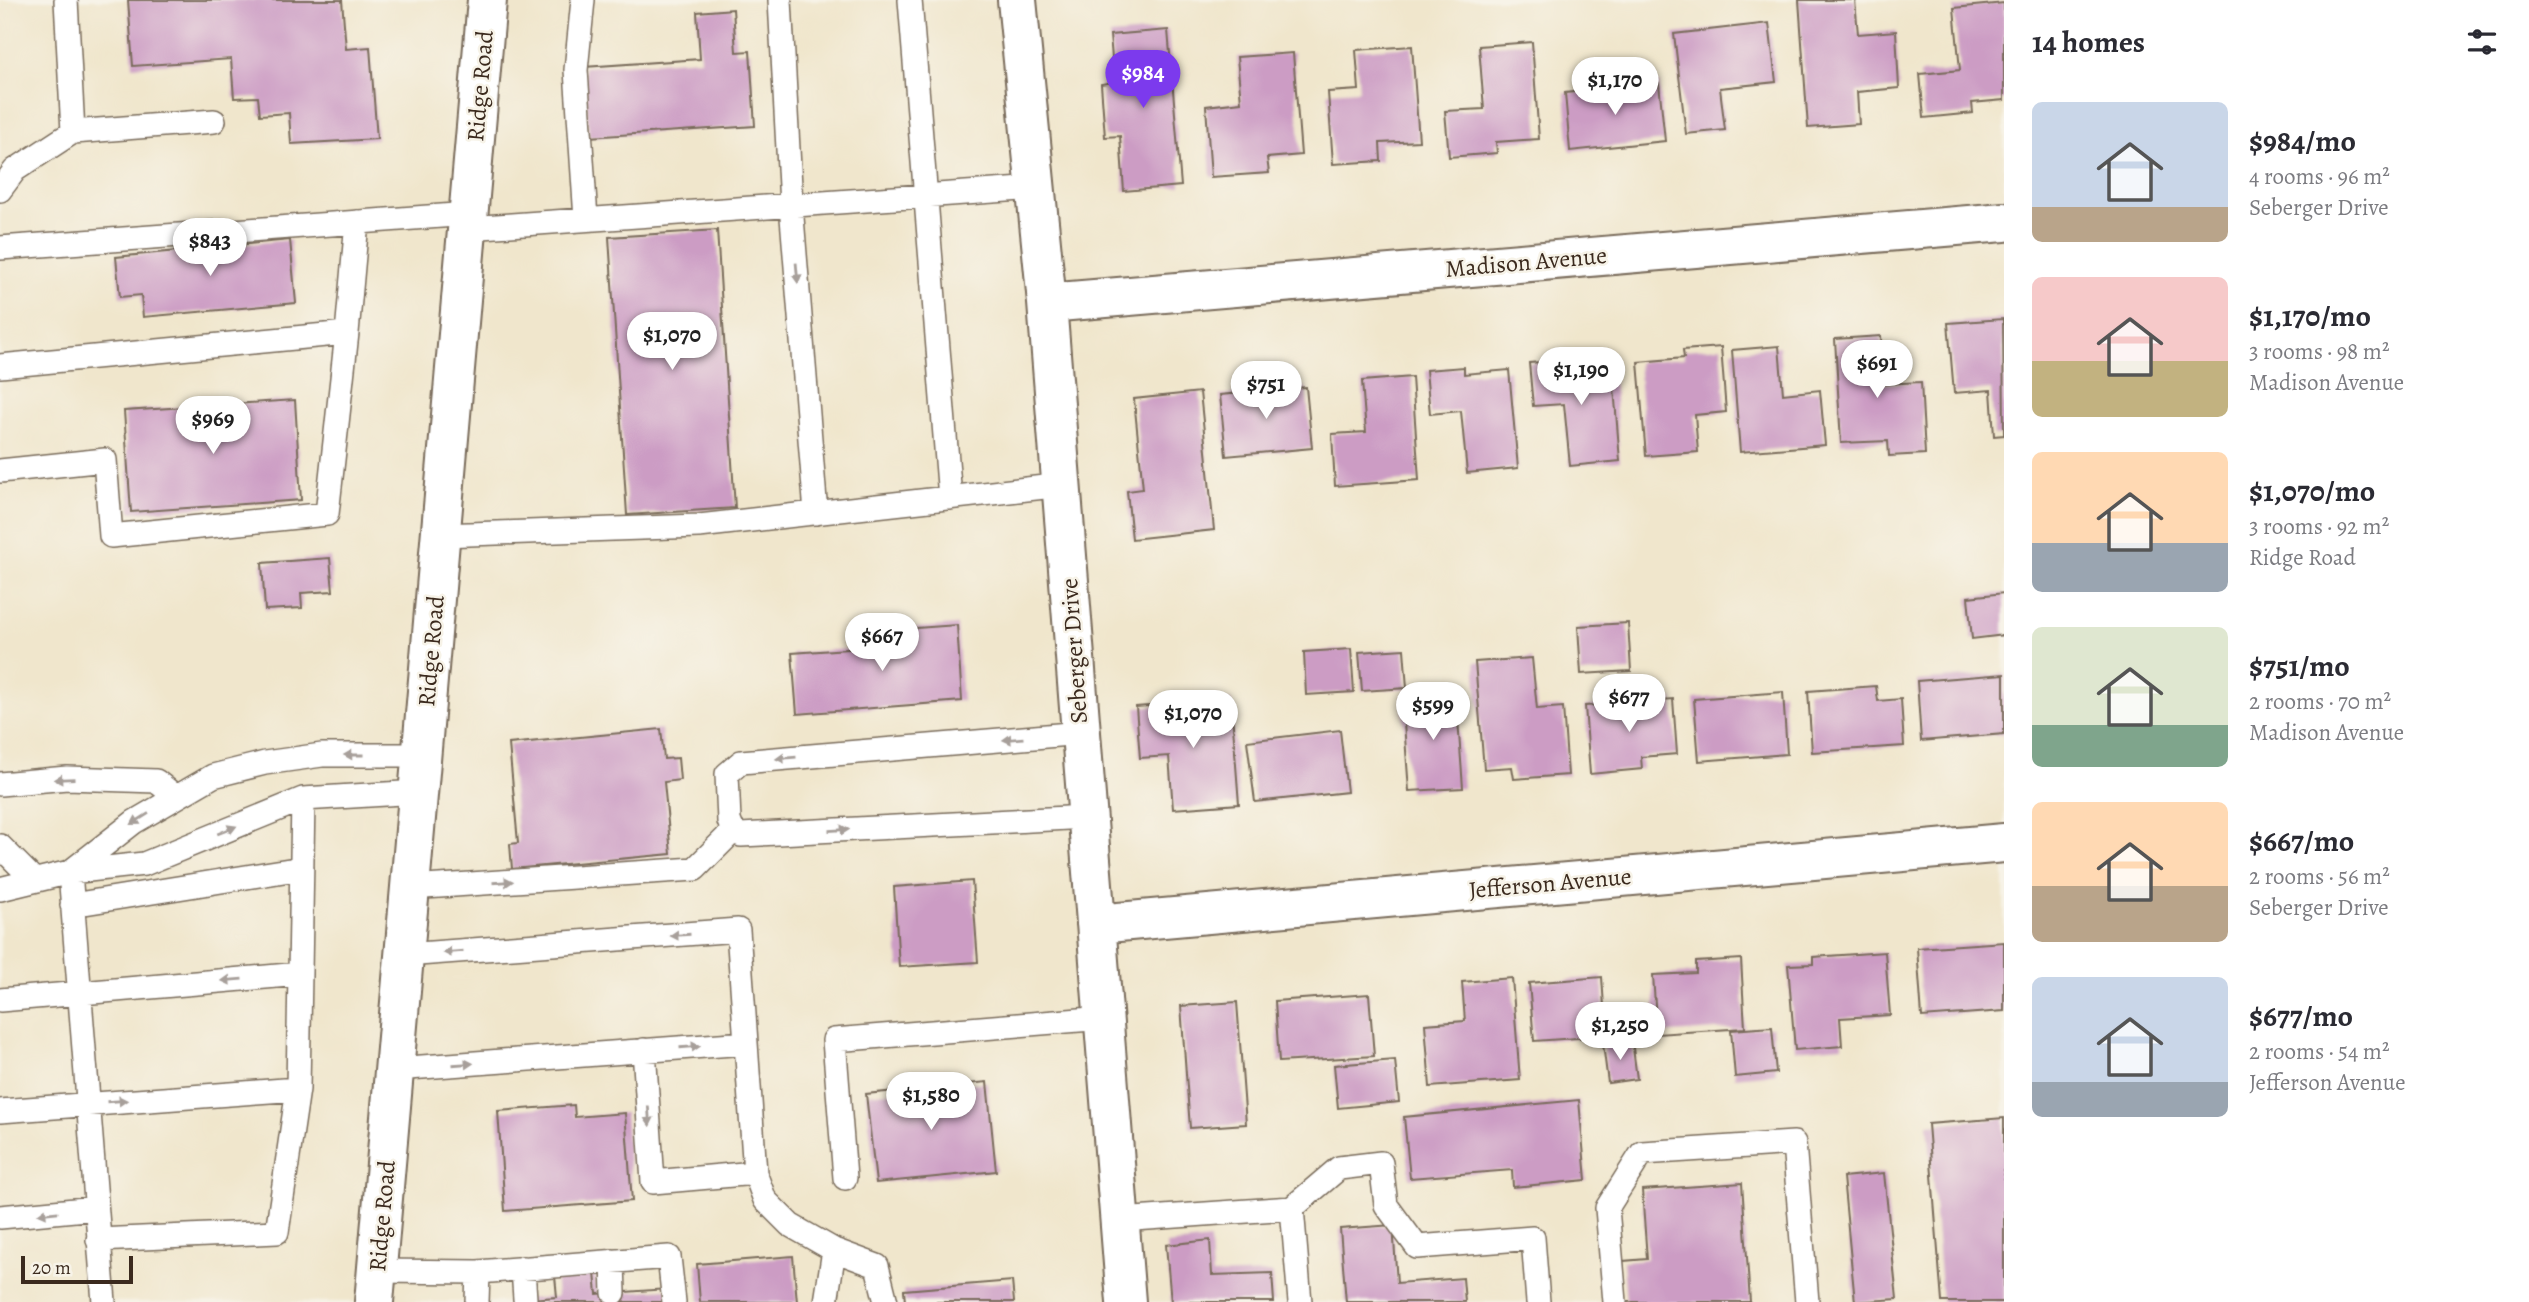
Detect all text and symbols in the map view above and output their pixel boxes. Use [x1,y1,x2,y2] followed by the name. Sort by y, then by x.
[2032,22,2145,62] text: 14 homes
[2463,23,2501,61] icon: filters
[459,29,501,143] street label: Ridge Road
[1102,50,1184,110] pin: $984
[1121,57,1165,88] text: $984
[1558,58,1672,117] pin: $1,170
[1588,64,1642,95] text: $1,170
[2249,121,2356,161] text: $984/mo
[2088,130,2172,214] icon: home
[2249,161,2390,192] text: 4 rooms · 96 m²
[2249,192,2389,223] text: Seberger Drive
[169,218,251,278] pin: $843
[189,225,231,256] text: $843
[1444,239,1608,285] street label: Madison Avenue
[792,262,803,284] one-way arrow
[2249,296,2371,336] text: $1,170/mo
[2088,305,2172,389] icon: home
[615,312,729,372] pin: $1,070
[643,319,701,350] text: $1,070
[2249,336,2390,367] text: 3 rooms · 98 m²
[1836,340,1918,400] pin: $691
[1857,347,1897,378] text: $691
[1524,348,1638,407] pin: $1,190
[1553,354,1609,385] text: $1,190
[1225,362,1307,421] pin: $751
[2249,367,2404,398] text: Madison Avenue
[1247,368,1285,399] text: $751
[172,396,254,456] pin: $969
[192,403,234,434] text: $969
[2249,471,2375,511] text: $1,070/mo
[2088,480,2172,564] icon: home
[2249,511,2389,542] text: 3 rooms · 92 m²
[2249,542,2356,573] text: Ridge Road
[1053,577,1095,725] street label: Seberger Drive
[410,594,452,708] street label: Ridge Road
[841,614,923,673] pin: $667
[861,620,903,651] text: $667
[2249,646,2350,686] text: $751/mo
[2088,655,2172,739] icon: home
[1588,674,1670,734] pin: $677
[1608,681,1650,712] text: $677
[1392,682,1474,742] pin: $599
[2249,686,2391,717] text: 2 rooms · 70 m²
[1412,689,1454,720] text: $599
[1136,690,1250,750] pin: $1,070
[1164,697,1222,728] text: $1,070
[2249,717,2404,748] text: Madison Avenue
[1001,734,1023,745] one-way arrow
[342,749,364,761] one-way arrow
[775,753,797,764] one-way arrow
[53,774,75,785] one-way arrow
[130,812,150,825] one-way arrow
[2249,821,2354,861] text: $667/mo
[828,824,850,835] one-way arrow
[217,825,238,836] one-way arrow
[2088,830,2172,914] icon: home
[1467,860,1633,906] street label: Jefferson Avenue
[2249,861,2390,892] text: 2 rooms · 56 m²
[492,876,514,887] one-way arrow
[2249,892,2389,923] text: Seberger Drive
[669,930,691,941] one-way arrow
[442,946,464,957] one-way arrow
[221,975,243,986] one-way arrow
[2249,996,2353,1036] text: $677/mo
[1563,1002,1677,1062] pin: $1,250
[2088,1005,2172,1089] icon: home
[1591,1009,1649,1040] text: $1,250
[2249,1036,2390,1067] text: 2 rooms · 54 m²
[679,1041,701,1052] one-way arrow
[452,1058,474,1069] one-way arrow
[2249,1067,2405,1098] text: Jefferson Avenue
[874,1072,988,1132] pin: $1,580
[902,1079,960,1110] text: $1,580
[106,1095,128,1106] one-way arrow
[644,1105,655,1127] one-way arrow
[361,1159,403,1273] street label: Ridge Road
[37,1207,59,1218] one-way arrow
[21,1253,133,1285] scale bar
[32,1255,71,1281] text: 20 m

